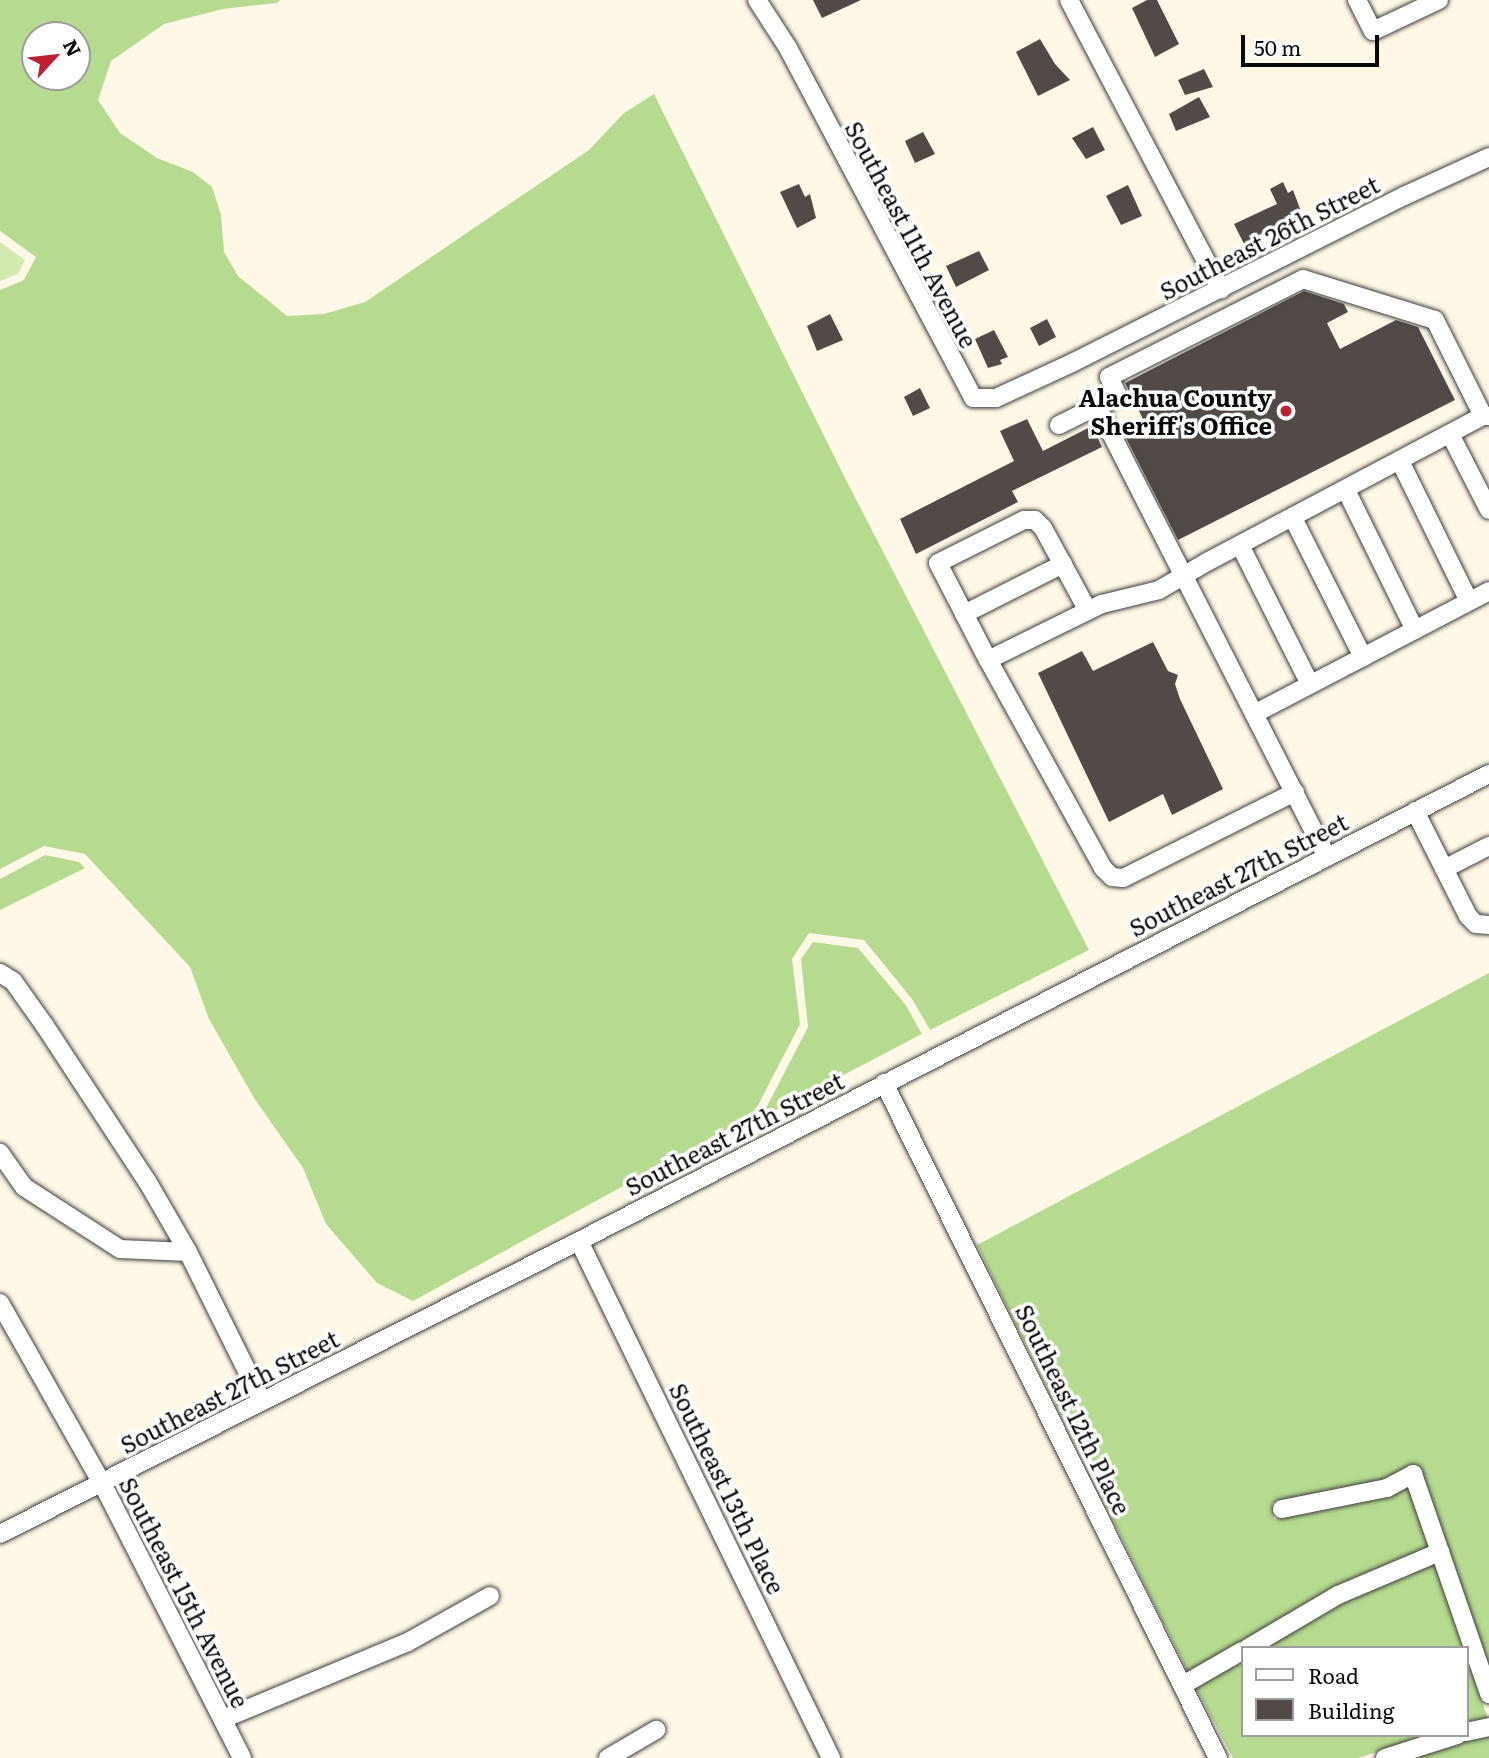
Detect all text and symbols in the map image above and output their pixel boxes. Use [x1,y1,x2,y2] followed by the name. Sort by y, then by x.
[21,21,91,91] north arrow
[1244,21,1382,65] scale bar
[1254,31,1301,62] text: 50 m
[57,34,89,61] text: N
[840,116,984,352] street label: Southeast 11th Avenue
[1154,169,1384,305] street label: Southeast 26th Street
[1079,383,1272,439] place label: Alachua County Sheriff's Office
[1278,403,1294,419] marker: Alachua County Sheriff's Office
[1124,806,1352,942] street label: Southeast 27th Street
[620,1065,848,1201] street label: Southeast 27th Street
[1011,1299,1137,1519] street label: Southeast 12th Place
[115,1323,343,1459] street label: Southeast 27th Street
[664,1378,792,1598] street label: Southeast 13th Place
[114,1472,256,1712] street label: Southeast 15th Avenue
[1240,1646,1468,1737] legend
[1308,1659,1359,1690] text: Road
[1308,1694,1394,1725] text: Building

